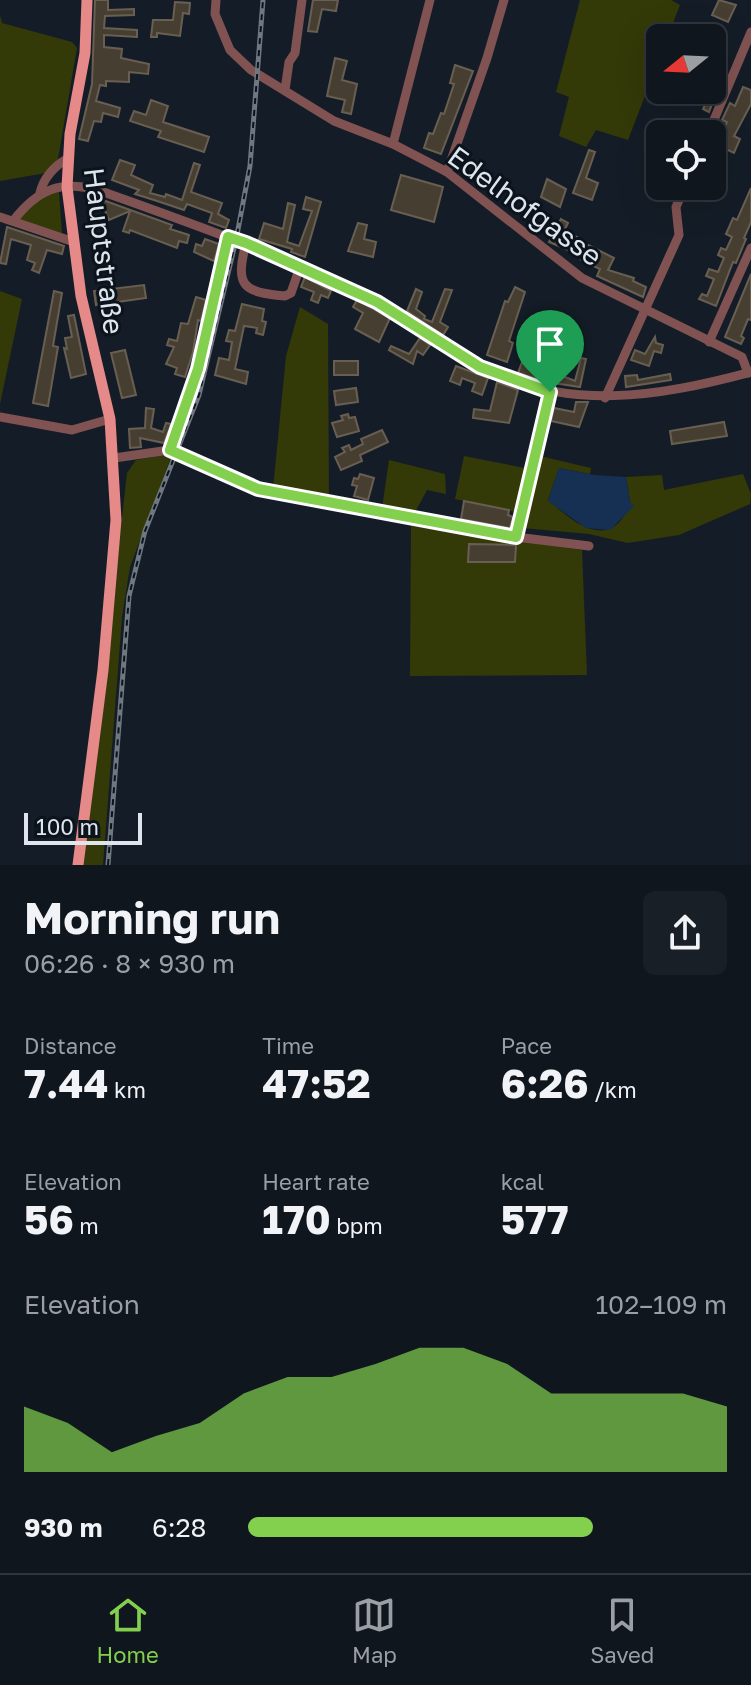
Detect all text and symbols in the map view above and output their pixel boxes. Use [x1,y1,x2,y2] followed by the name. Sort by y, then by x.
[646,24,726,104] north arrow
[646,24,726,200] map controls
[646,120,726,200] button: locate
[442,139,609,272] street label: Edelhofgasse
[78,166,131,336] street label: Hauptstraße
[516,310,584,392] pin
[528,322,572,366] icon: arrive
[24,809,142,845] scale bar
[36,813,99,840] text: 100 m
[24,891,280,944] text: Morning run
[643,891,727,975] button: share
[24,948,235,979] text: 06:26 · 8 × 930 m
[24,1032,116,1059] text: Distance
[262,1032,314,1059] text: Time
[501,1032,552,1059] text: Pace
[24,1059,109,1107] text: 7.44
[262,1059,371,1107] text: 47:52
[501,1059,589,1107] text: 6:26
[109,1076,146,1103] text: km
[589,1076,637,1103] text: /km
[24,1168,122,1195] text: Elevation
[262,1168,370,1195] text: Heart rate
[501,1168,544,1195] text: kcal
[24,1195,74,1243] text: 56
[262,1195,331,1243] text: 170
[501,1195,569,1243] text: 577
[74,1212,99,1239] text: m
[331,1212,383,1239] text: bpm
[24,1289,140,1320] text: Elevation
[595,1289,727,1320] text: 102–109 m
[24,1512,103,1543] text: 930 m
[152,1512,206,1543] text: 6:28
[97,1593,159,1668] tab: Home
[352,1593,397,1668] tab: Map
[590,1593,654,1668] tab: Saved

